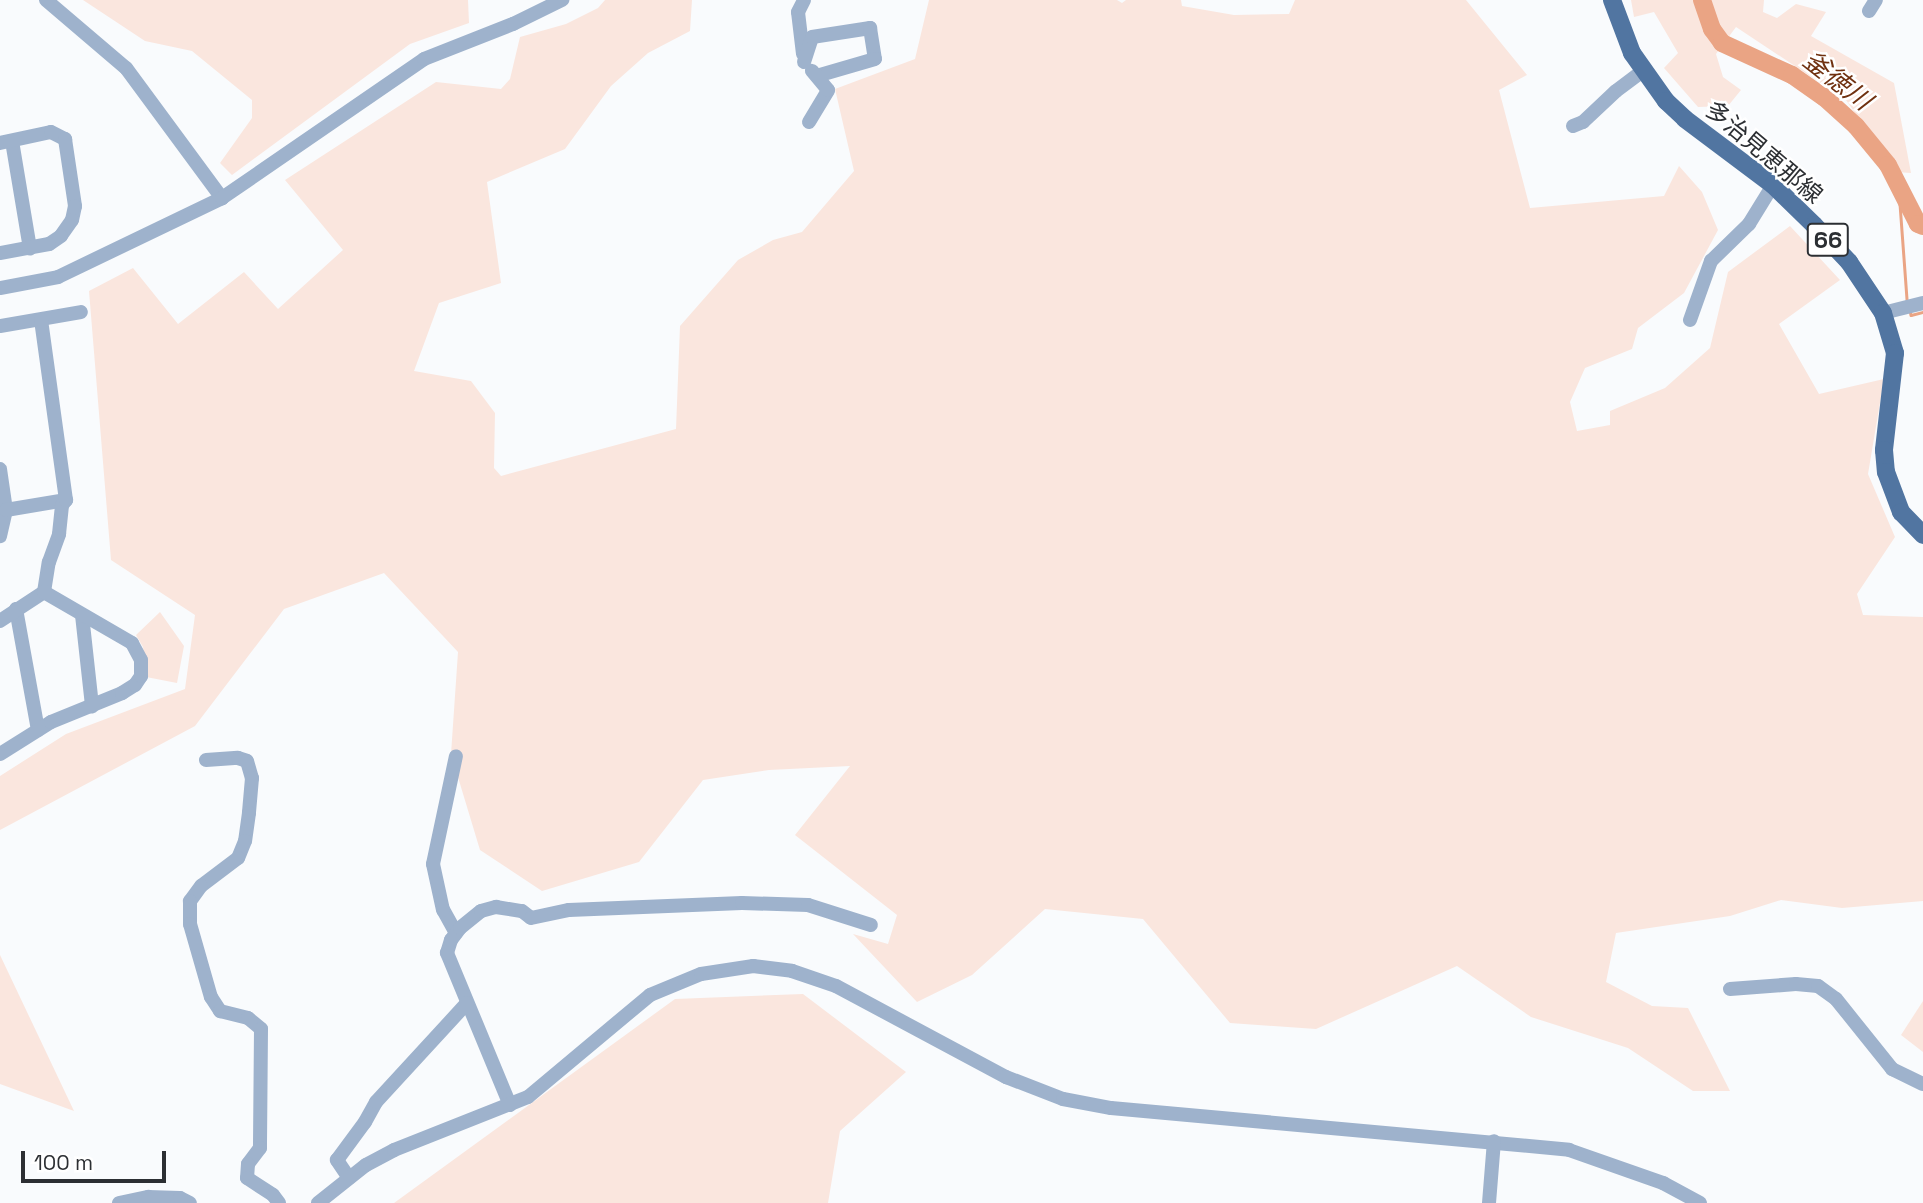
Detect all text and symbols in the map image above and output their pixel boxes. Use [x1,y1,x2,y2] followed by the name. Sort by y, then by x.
[1797,45,1877,117] water label: 釜徳川
[1700,95,1828,209] street label: 多治見恵那線
[1805,220,1851,260] road number: 66
[24,1136,170,1180] scale bar
[34,1149,93,1176] text: 100 m

